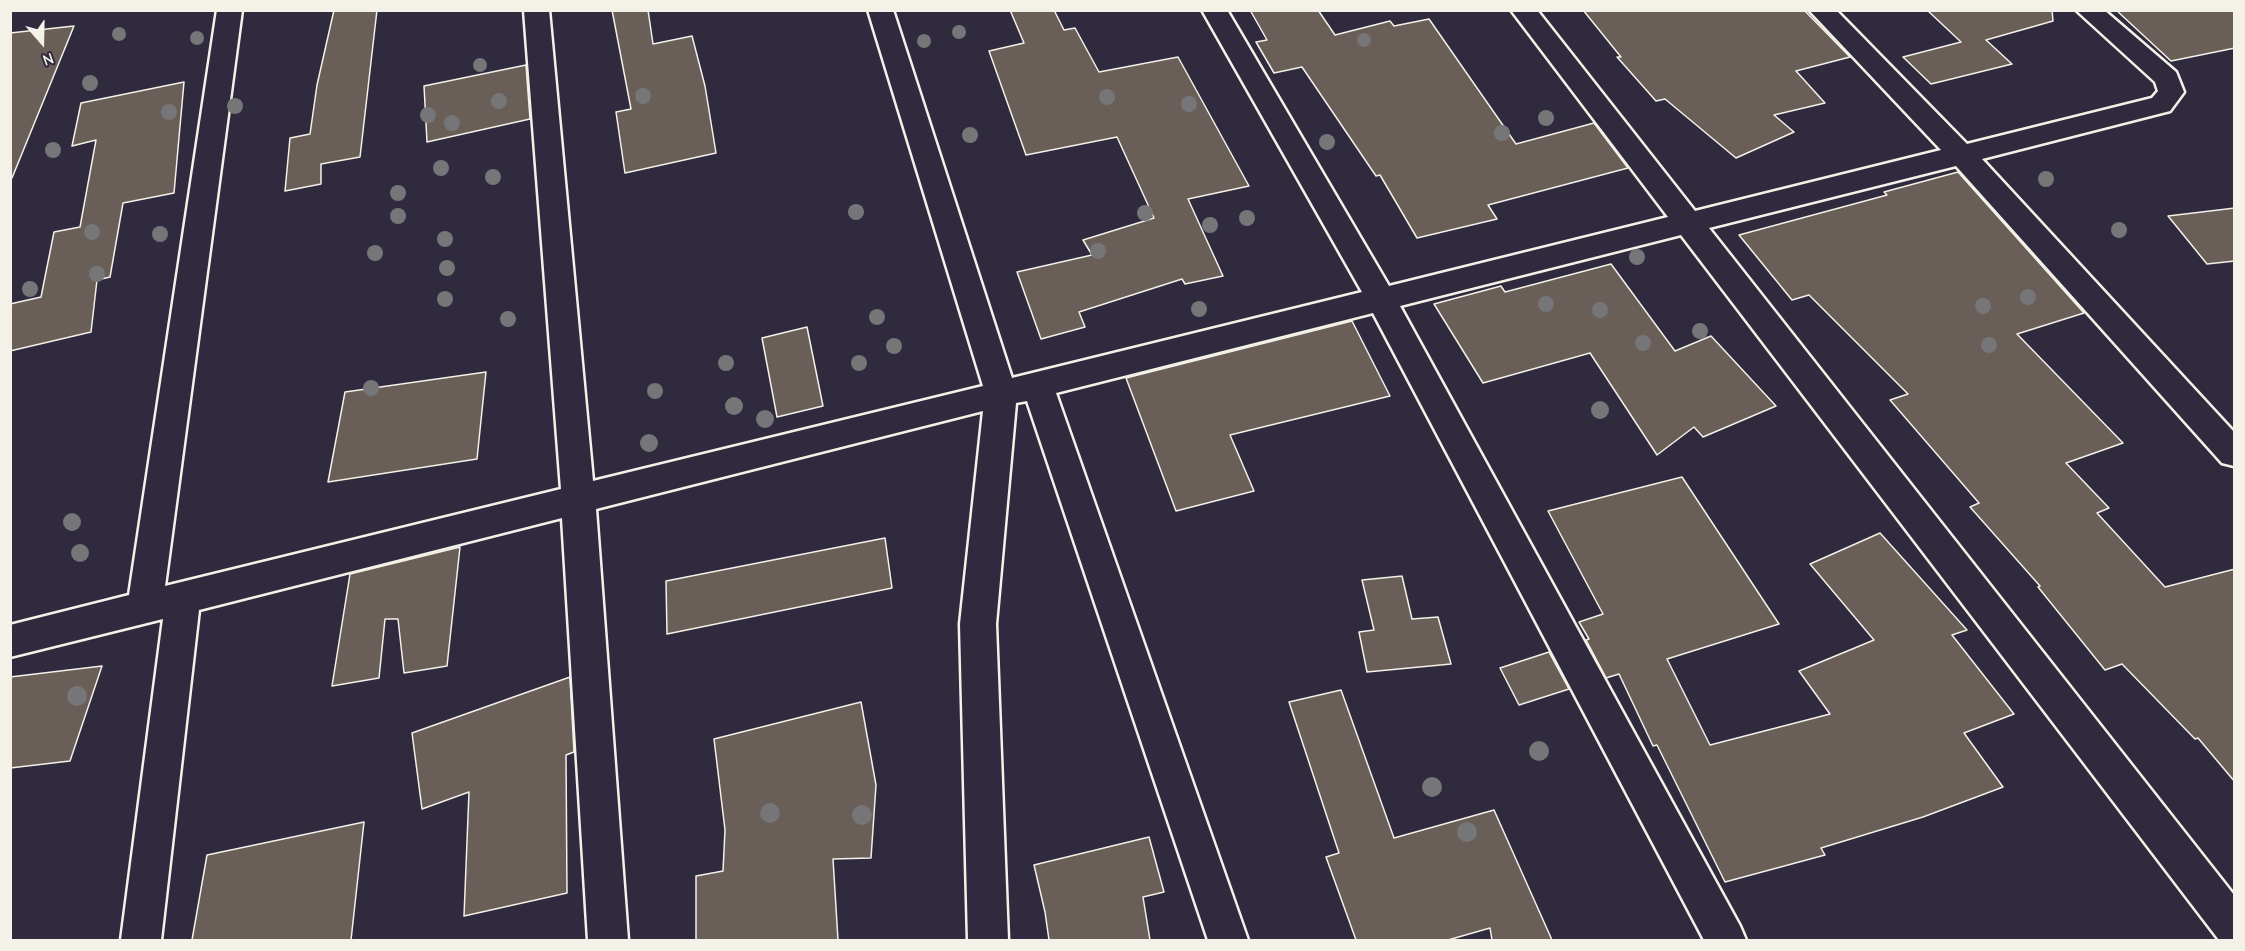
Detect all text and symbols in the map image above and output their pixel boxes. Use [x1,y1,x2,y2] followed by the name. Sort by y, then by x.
[12,12,72,72] north arrow
[40,49,56,69] text: N

